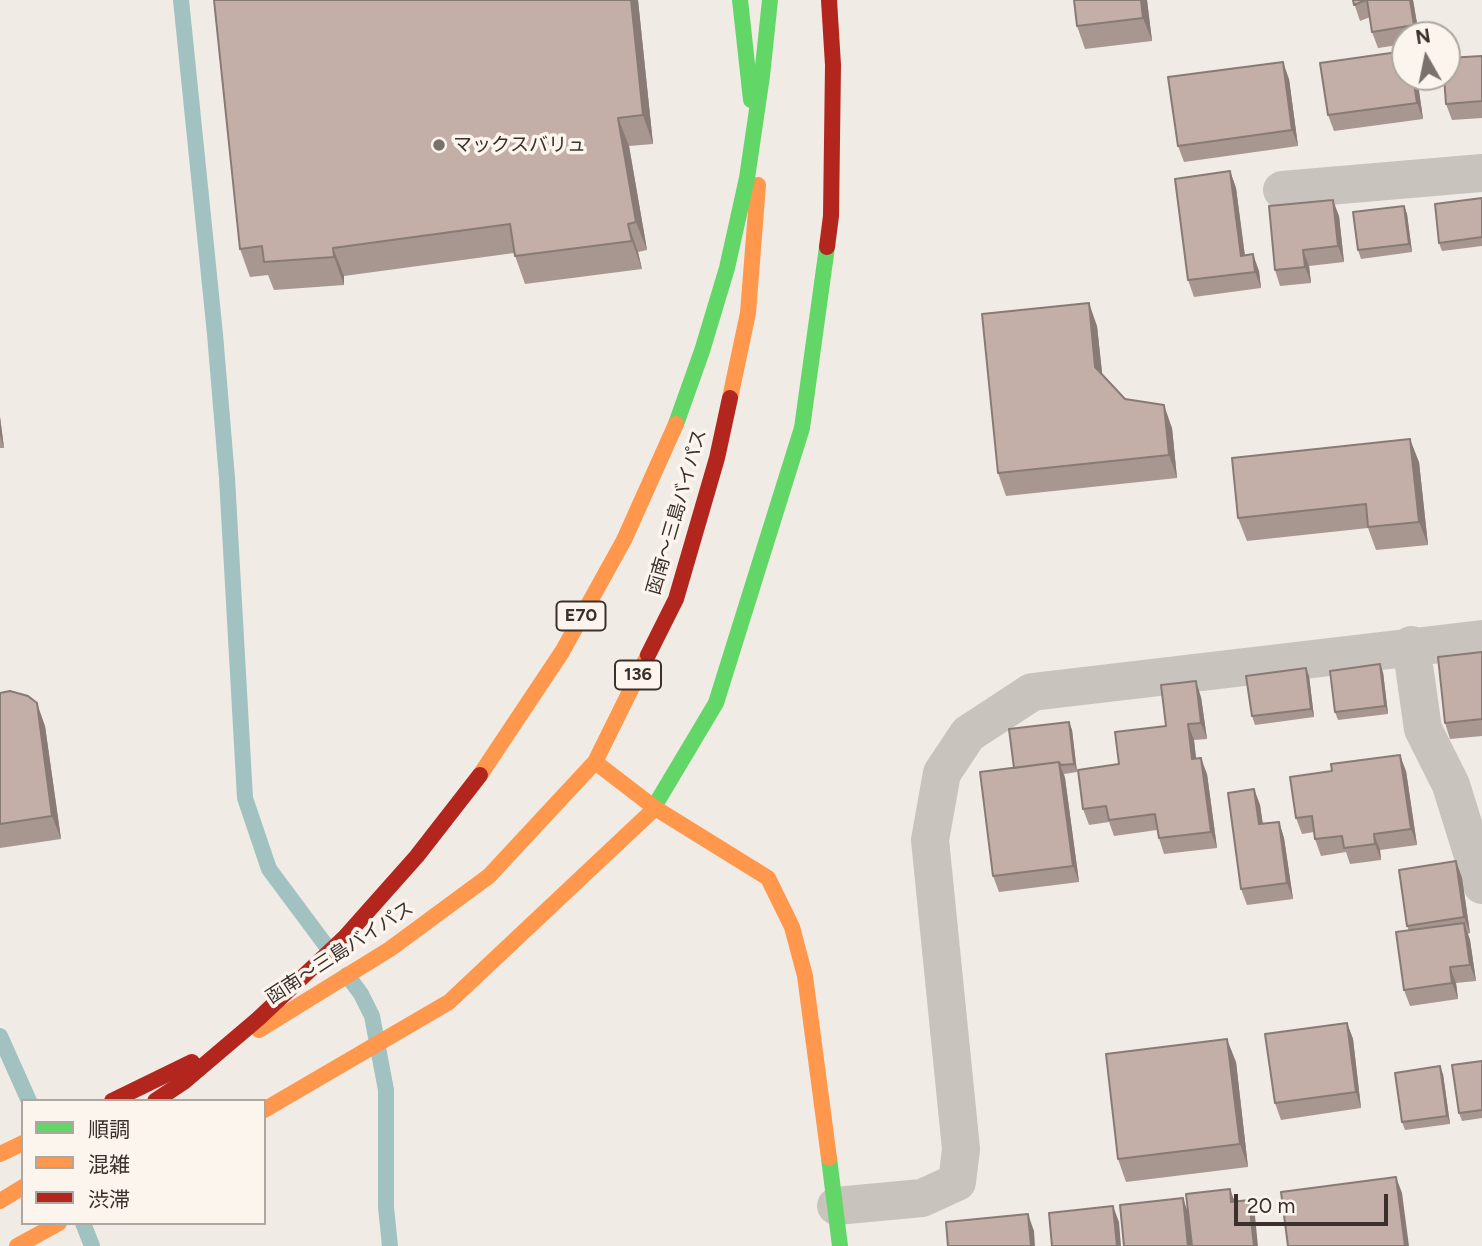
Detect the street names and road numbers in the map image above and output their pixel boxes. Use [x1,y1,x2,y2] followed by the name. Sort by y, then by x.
[642,427,712,597] street label: 函南～三島バイパス
[556,602,606,630] road number: E70
[615,660,661,690] road number: 136
[262,897,418,1009] street label: 函南～三島バイパス

